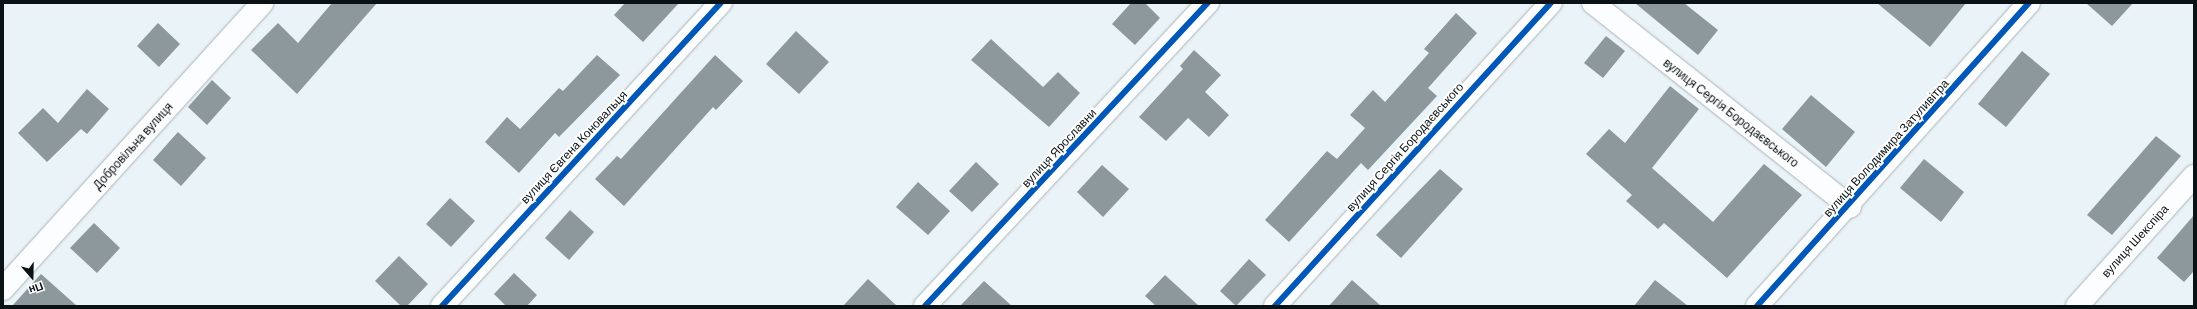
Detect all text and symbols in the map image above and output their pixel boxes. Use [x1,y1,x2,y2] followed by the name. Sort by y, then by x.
[1660,56,1802,170] street label: вулиця Сергія Бородаєвського
[1820,76,1952,220] street label: вулиця Володимира Затуливітра
[1343,80,1467,214] street label: вулиця Сергія Бородаєвського
[518,87,630,207] street label: вулиця Євгена Коновальця
[90,100,176,192] street label: Добровільна вулиця
[1019,106,1099,190] street label: вулиця Ярославни
[2099,202,2171,280] street label: вулиця Шекспіра
[12,257,52,297] north arrow
[27,280,45,297] text: Пн

